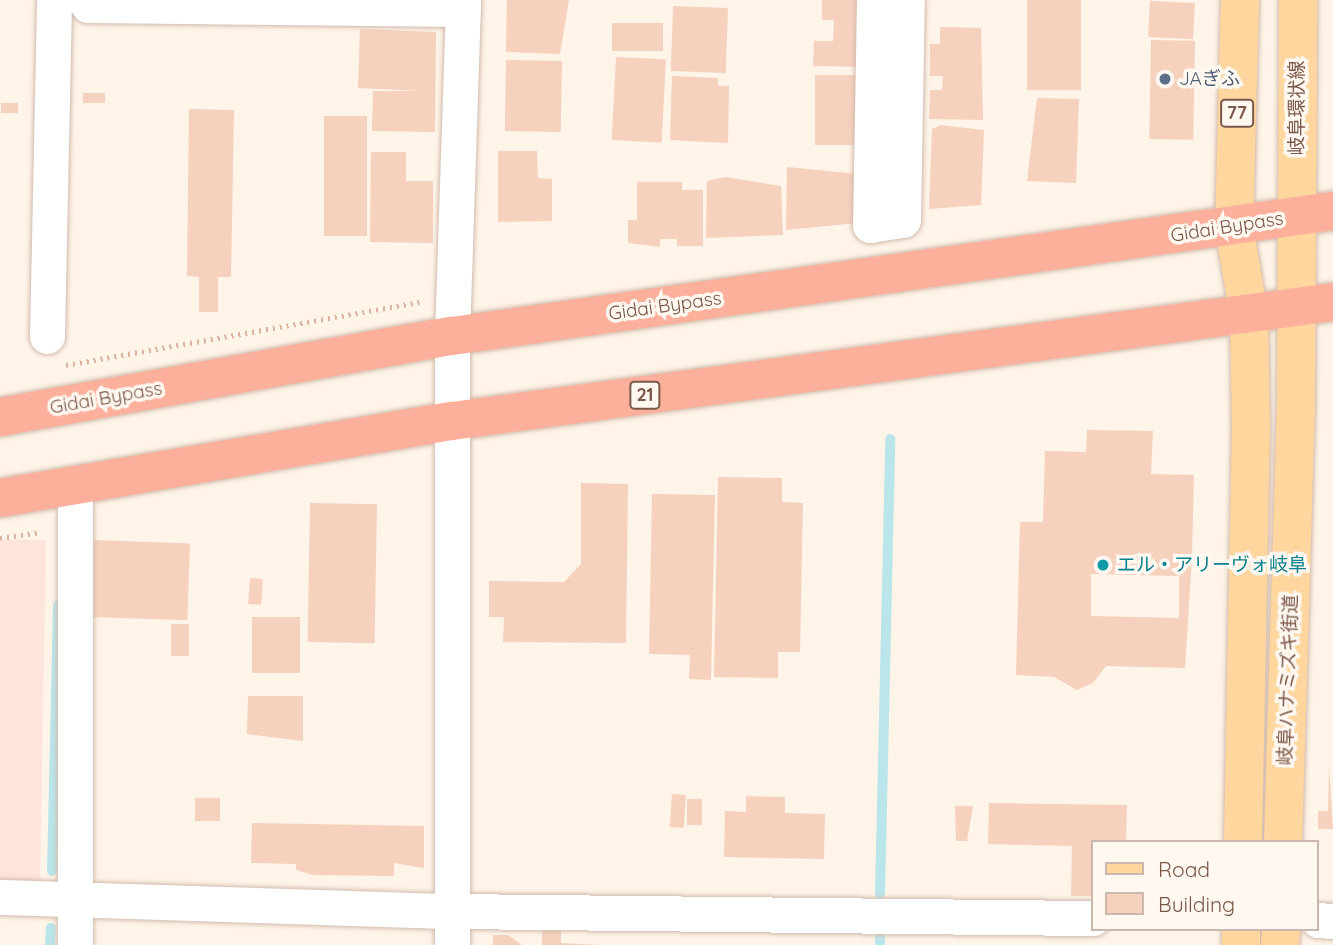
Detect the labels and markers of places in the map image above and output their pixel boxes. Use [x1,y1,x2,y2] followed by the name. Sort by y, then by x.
[1179,68,1240,90] place label: JAぎふ
[1157,71,1173,87] marker: JAぎふ
[1117,554,1307,576] place label: エル・アリーヴォ岐阜
[1095,557,1111,573] marker: エル・アリーヴォ岐阜

